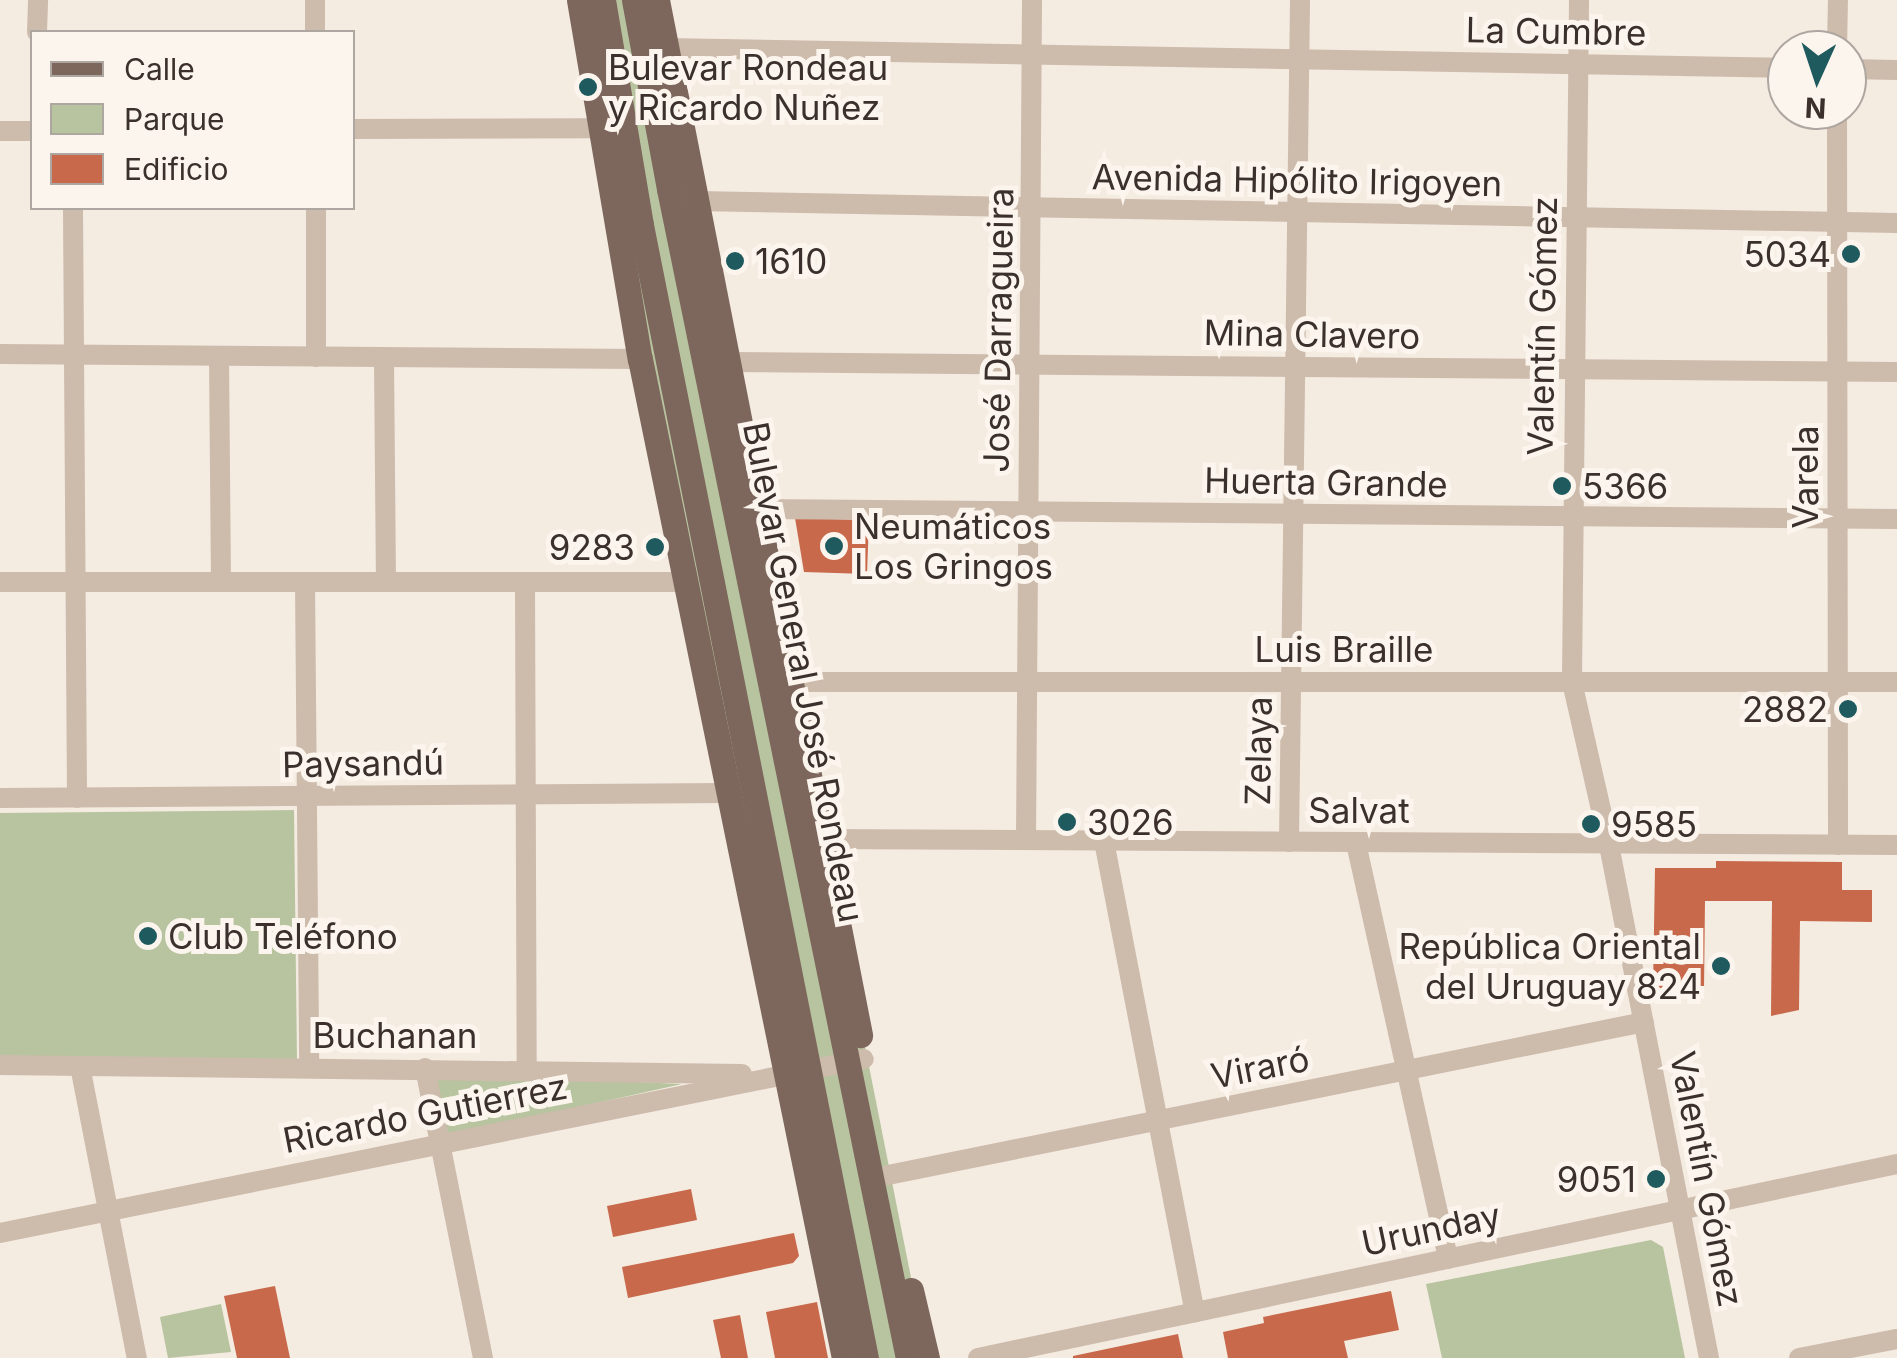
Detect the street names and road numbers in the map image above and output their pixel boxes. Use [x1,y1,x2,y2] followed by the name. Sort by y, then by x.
[1465,8,1647,54] street label: La Cumbre
[1091,155,1503,205] street label: Avenida Hipólito Irigoyen
[975,187,1021,473] street label: José Darragueira
[1519,196,1565,456] street label: Valentín Gómez
[1203,311,1421,357] street label: Mina Clavero
[735,418,873,926] street label: Bulevar General José Rondeau
[1784,425,1826,529] street label: Varela
[1204,459,1448,505] street label: Huerta Grande
[1255,628,1433,670] street label: Luis Braille
[1236,696,1280,806] street label: Zelaya
[282,741,444,785] street label: Paysandú
[1308,789,1410,831] street label: Salvat
[313,1014,477,1056] street label: Buchanan
[1207,1037,1313,1097] street label: Viraró
[1662,1048,1752,1310] street label: Valentín Gómez
[279,1065,571,1161] street label: Ricardo Gutierrez
[1358,1194,1504,1264] street label: Urunday

